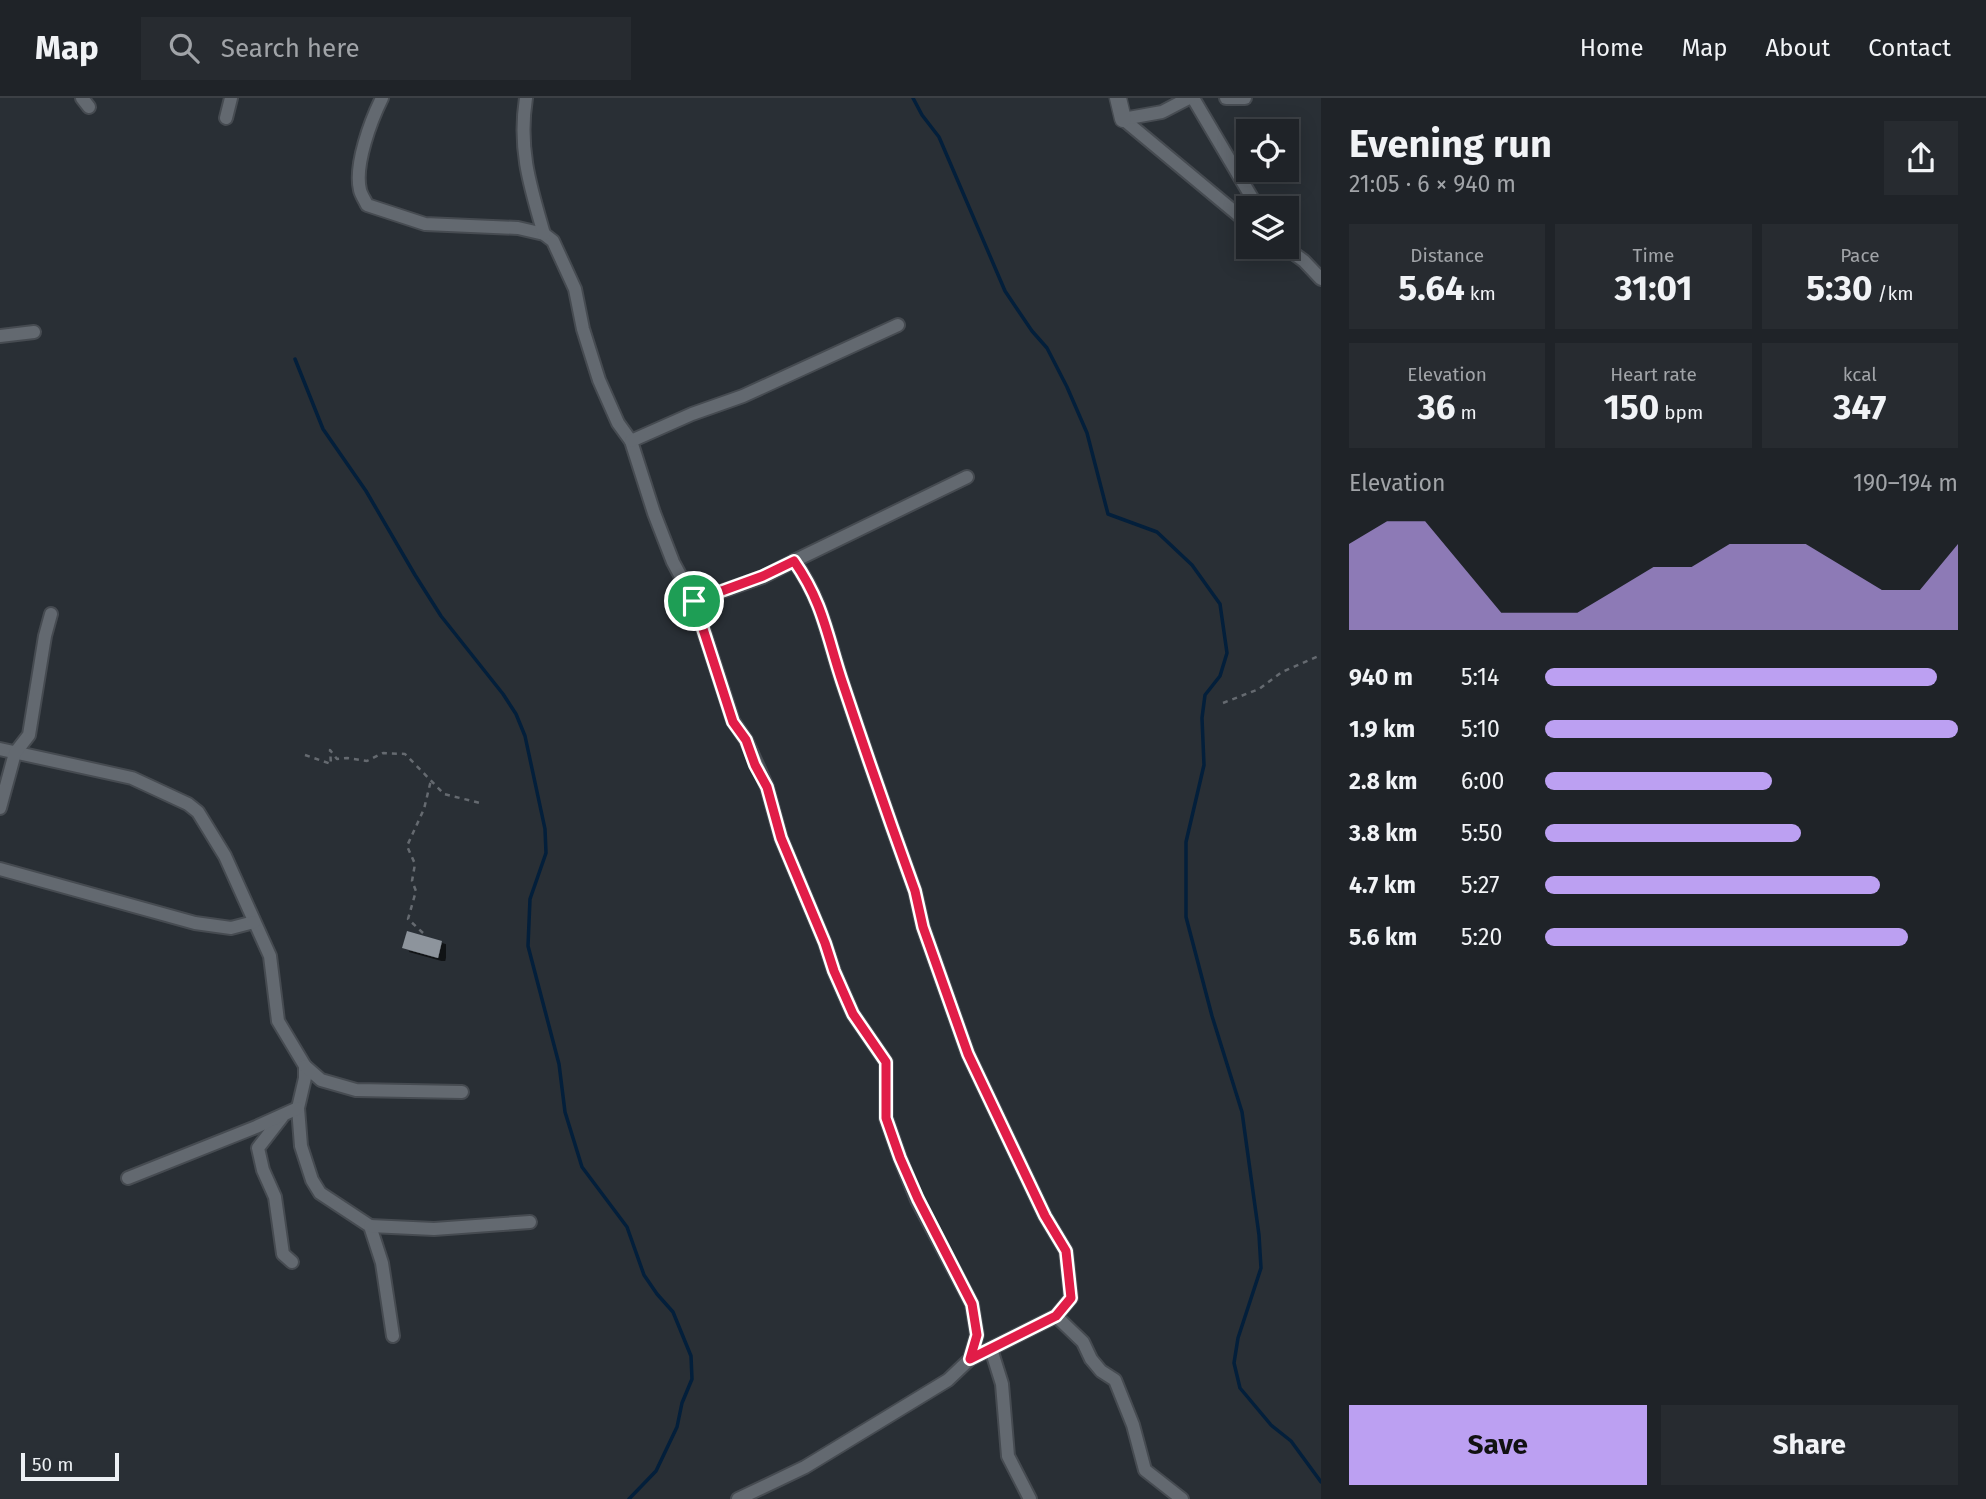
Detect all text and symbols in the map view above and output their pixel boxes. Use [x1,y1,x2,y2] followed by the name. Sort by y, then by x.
[141,17,631,80] search box
[35,28,99,68] text: Map
[165,29,203,67] icon: search
[221,33,360,64] text: Search here
[1580,34,1644,62] text: Home
[1682,34,1728,62] text: Map
[1766,34,1830,62] text: About
[1868,34,1951,62] text: Contact
[1236,119,1299,259] map controls
[1236,119,1299,182] button: locate
[1349,121,1552,167] text: Evening run
[1884,121,1958,195] button: share
[1349,170,1516,198] text: 21:05 · 6 × 940 m
[1236,196,1299,259] button: layers
[1410,244,1484,267] text: Distance
[1633,244,1674,267] text: Time
[1840,244,1880,267] text: Pace
[1398,267,1465,309] text: 5.64
[1614,267,1693,309] text: 31:01
[1806,267,1873,309] text: 5:30
[1465,282,1496,305] text: km
[1873,282,1913,305] text: /km
[1407,363,1487,386] text: Elevation
[1610,363,1697,386] text: Heart rate
[1843,363,1877,386] text: kcal
[1418,386,1455,428] text: 36
[1604,386,1659,428] text: 150
[1833,386,1886,428] text: 347
[1455,401,1477,424] text: m
[1659,401,1703,424] text: bpm
[1349,469,1445,497] text: Elevation
[1853,469,1958,497] text: 190–194 m
[664,571,724,631] pin
[675,582,713,620] icon: arrive
[1349,663,1413,691] text: 940 m
[1461,663,1499,691] text: 5:14
[1349,715,1415,743] text: 1.9 km
[1461,715,1500,743] text: 5:10
[1349,767,1417,795] text: 2.8 km
[1461,767,1504,795] text: 6:00
[1349,819,1417,847] text: 3.8 km
[1461,819,1503,847] text: 5:50
[1349,871,1416,899] text: 4.7 km
[1461,871,1499,899] text: 5:27
[1349,923,1417,951] text: 5.6 km
[1461,923,1502,951] text: 5:20
[1349,1405,1647,1485] button: Save
[1661,1405,1958,1485] button: Share
[21,1450,119,1482] scale bar
[32,1453,73,1476] text: 50 m

